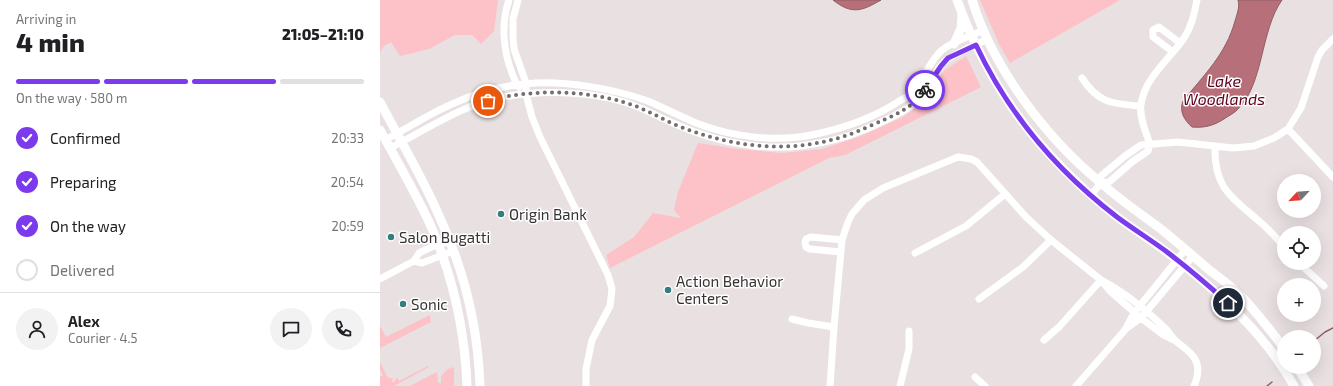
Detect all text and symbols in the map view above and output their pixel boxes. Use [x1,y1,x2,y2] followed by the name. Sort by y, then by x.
[16,11,76,27] text: Arriving in
[282,25,364,43] text: 21:05–21:10
[16,26,85,57] text: 4 min
[905,70,945,110] courier
[1183,71,1265,108] water label: Lake Woodlands
[914,79,936,101] icon: bike
[471,84,505,118] pin
[16,90,127,106] text: On the way · 580 m
[477,90,499,112] icon: bag
[16,127,38,149] icon: check
[50,129,121,147] text: Confirmed
[331,130,364,146] text: 20:33
[16,171,38,193] icon: check
[50,173,116,191] text: Preparing
[331,174,364,190] text: 20:54
[1277,174,1321,218] north arrow
[1277,174,1321,374] map controls
[509,205,587,223] place label: Origin Bank
[496,209,506,219] marker: Origin Bank
[16,215,38,237] icon: check
[50,217,126,235] text: On the way
[331,218,364,234] text: 20:59
[1277,226,1321,270] button: locate
[399,228,490,246] place label: Salon Bugatti
[386,232,396,242] marker: Salon Bugatti
[50,261,115,279] text: Delivered
[676,272,783,307] place label: Action Behavior Centers
[1277,278,1321,322] button: +
[663,285,673,295] marker: Action Behavior Centers
[1211,286,1245,320] pin
[1217,292,1239,314] icon: home
[411,295,448,313] place label: Sonic
[398,299,408,309] marker: Sonic
[16,308,58,350] button: person
[270,308,312,350] button: chat
[322,308,364,350] button: phone
[68,312,100,330] text: Alex
[68,330,137,346] text: Courier · 4.5
[1277,330,1321,374] button: −

